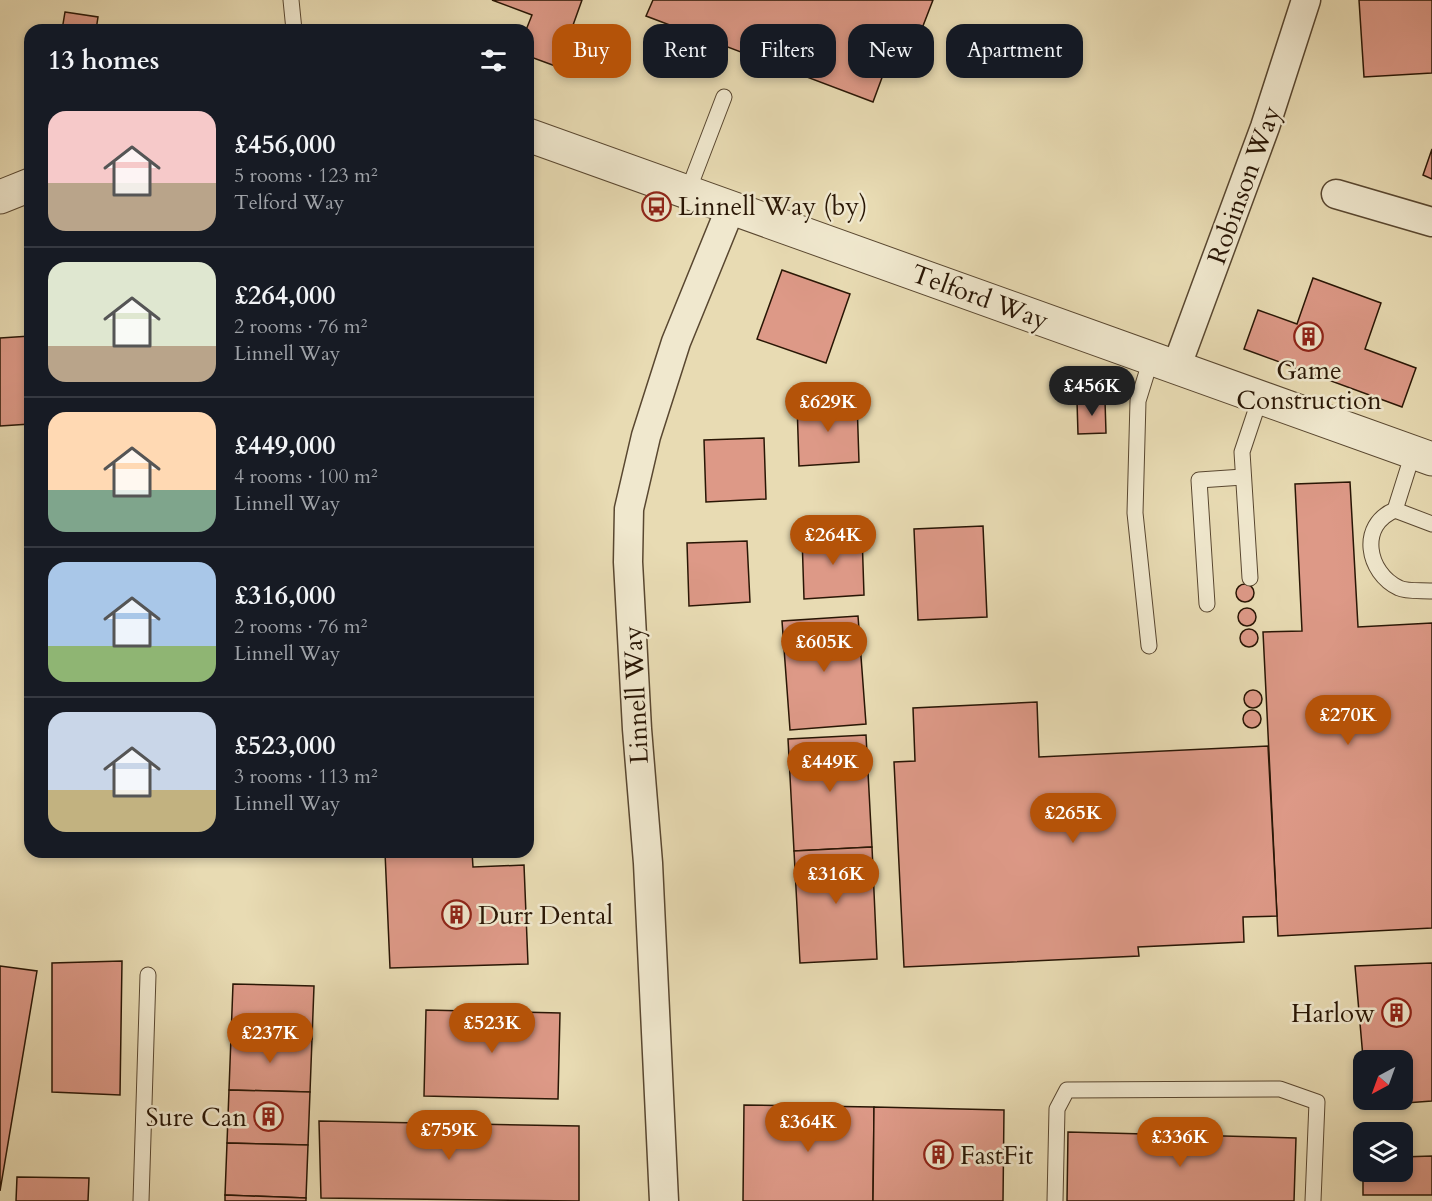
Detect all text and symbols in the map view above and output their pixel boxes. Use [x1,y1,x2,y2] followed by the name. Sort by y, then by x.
[552,24,631,78] chip: Buy
[643,24,728,78] chip: Rent
[740,24,836,78] chip: Filters
[848,24,934,78] chip: New
[946,24,1083,78] chip: Apartment
[48,43,159,78] text: 13 homes
[477,44,510,77] icon: filters
[1199,101,1289,269] street label: Robinson Way
[234,127,336,162] text: £456,000
[96,135,168,207] icon: home
[234,162,378,189] text: 5 rooms · 123 m²
[234,189,344,216] text: Telford Way
[678,189,867,224] place label: Linnell Way (by)
[641,190,673,222] bus stop icon: Linnell Way (by)
[907,256,1054,338] street label: Telford Way
[234,278,336,313] text: £264,000
[96,286,168,358] icon: home
[234,313,367,340] text: 2 rooms · 76 m²
[1293,320,1325,352] building icon: Game Construction
[234,340,340,367] text: Linnell Way
[1236,353,1382,418] place label: Game Construction
[1050,366,1134,417] pin: £456K
[1063,372,1121,399] text: £456K
[786,382,870,433] pin: £629K
[799,388,857,415] text: £629K
[234,428,336,463] text: £449,000
[96,436,168,508] icon: home
[234,463,378,490] text: 4 rooms · 100 m²
[234,490,340,517] text: Linnell Way
[791,515,875,566] pin: £264K
[804,521,862,548] text: £264K
[234,578,336,613] text: £316,000
[96,586,168,658] icon: home
[234,613,367,640] text: 2 rooms · 76 m²
[782,622,866,673] pin: £605K
[615,625,657,765] street label: Linnell Way
[795,628,853,655] text: £605K
[234,640,340,667] text: Linnell Way
[1306,695,1390,746] pin: £270K
[1319,701,1377,728] text: £270K
[234,728,336,763] text: £523,000
[96,736,168,808] icon: home
[788,742,872,793] pin: £449K
[801,748,859,775] text: £449K
[234,763,378,790] text: 3 rooms · 113 m²
[234,790,340,817] text: Linnell Way
[1031,793,1115,844] pin: £265K
[1044,799,1102,826] text: £265K
[794,854,878,905] pin: £316K
[807,860,865,887] text: £316K
[478,898,614,933] place label: Durr Dental
[441,899,473,931] building icon: Durr Dental
[1291,996,1375,1031] place label: Harlow
[1380,997,1412,1029] building icon: Harlow
[450,1003,534,1054] pin: £523K
[463,1009,521,1036] text: £523K
[228,1013,312,1064] pin: £237K
[241,1019,299,1046] text: £237K
[1353,1050,1413,1110] north arrow
[1353,1050,1413,1182] map controls
[146,1100,247,1135] place label: Sure Can
[252,1101,284,1133] building icon: Sure Can
[766,1102,850,1153] pin: £364K
[779,1108,837,1135] text: £364K
[407,1110,491,1161] pin: £759K
[420,1116,478,1143] text: £759K
[1138,1117,1222,1168] pin: £336K
[1353,1122,1413,1182] button: layers
[1151,1123,1209,1150] text: £336K
[960,1138,1033,1173] place label: FastFit
[923,1139,955,1171] building icon: FastFit

